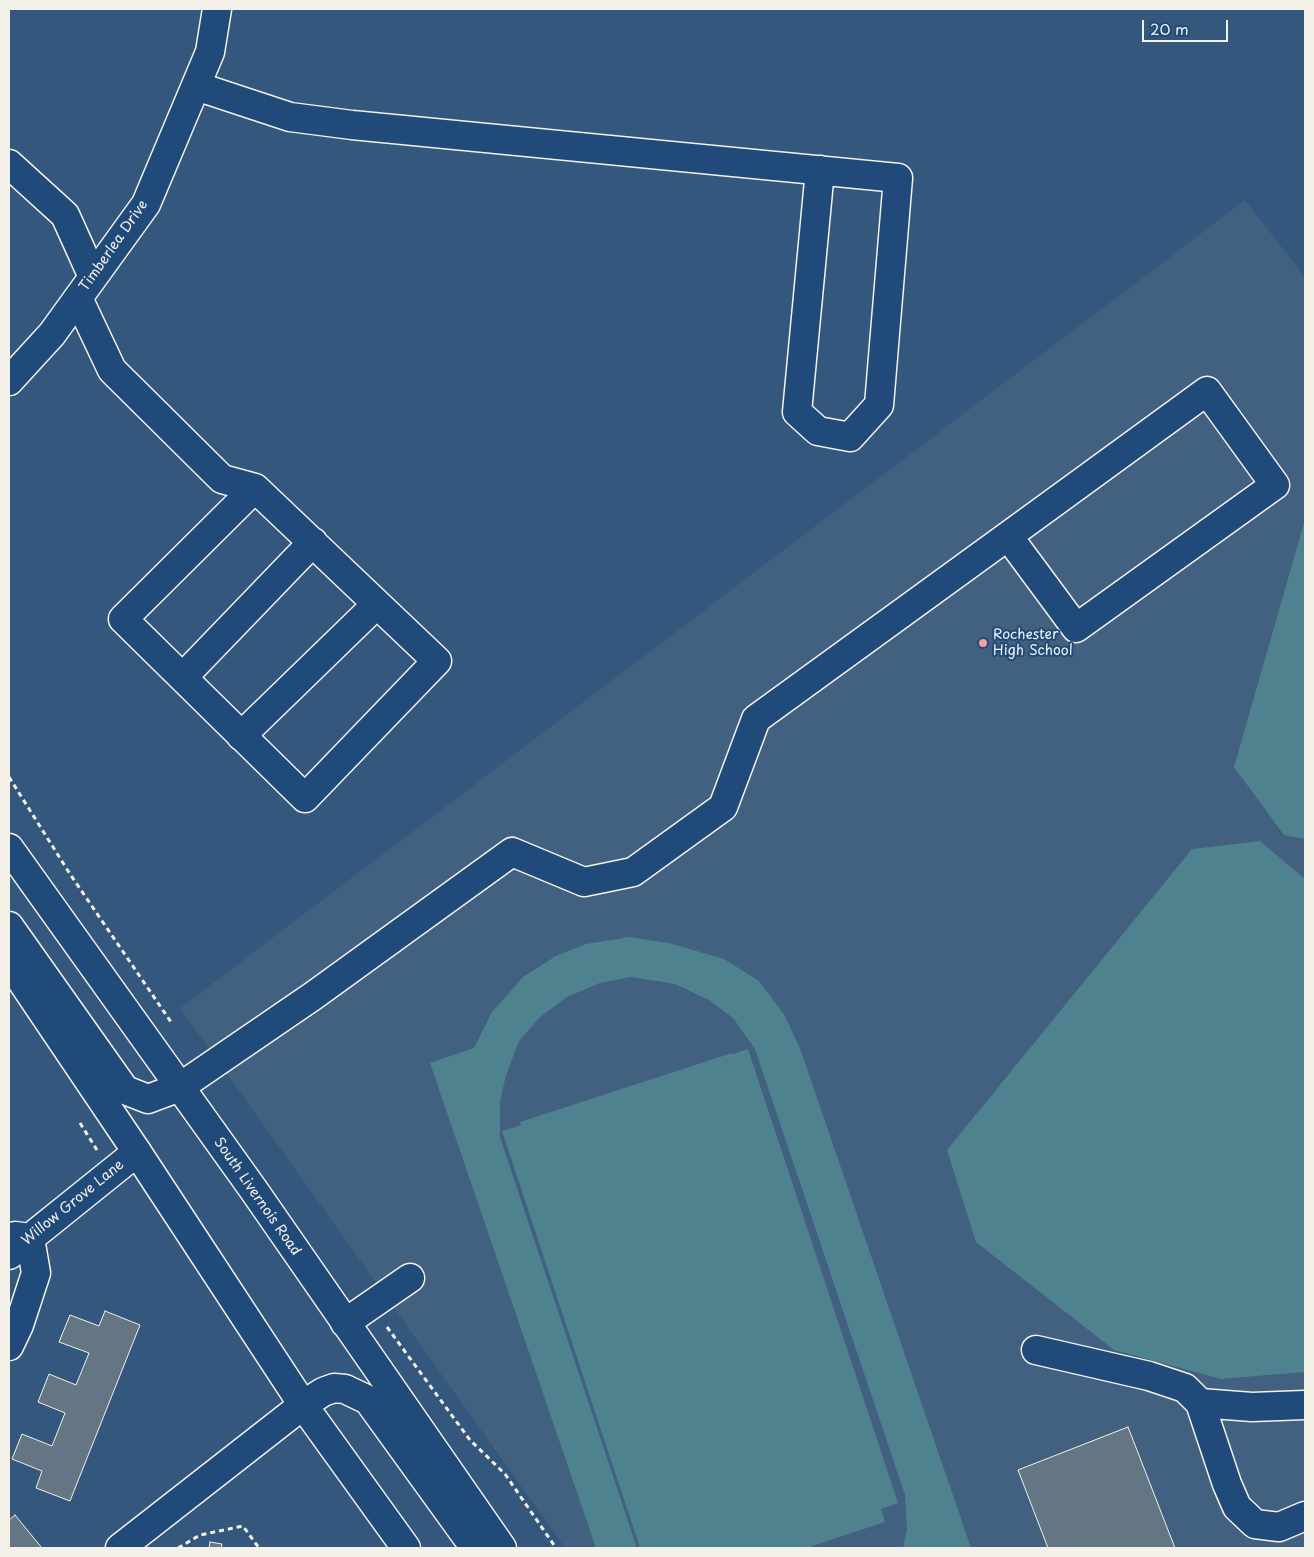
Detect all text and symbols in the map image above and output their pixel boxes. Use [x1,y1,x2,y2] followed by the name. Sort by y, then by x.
[1144,10,1230,42] scale bar
[1150,17,1189,40] text: 20 m
[76,197,152,295] street label: Timberlea Drive
[993,627,1073,660] place label: Rochester High School
[977,637,989,649] marker: Rochester High School
[210,1135,304,1259] street label: South Livernois Road
[19,1157,127,1249] street label: Willow Grove Lane

